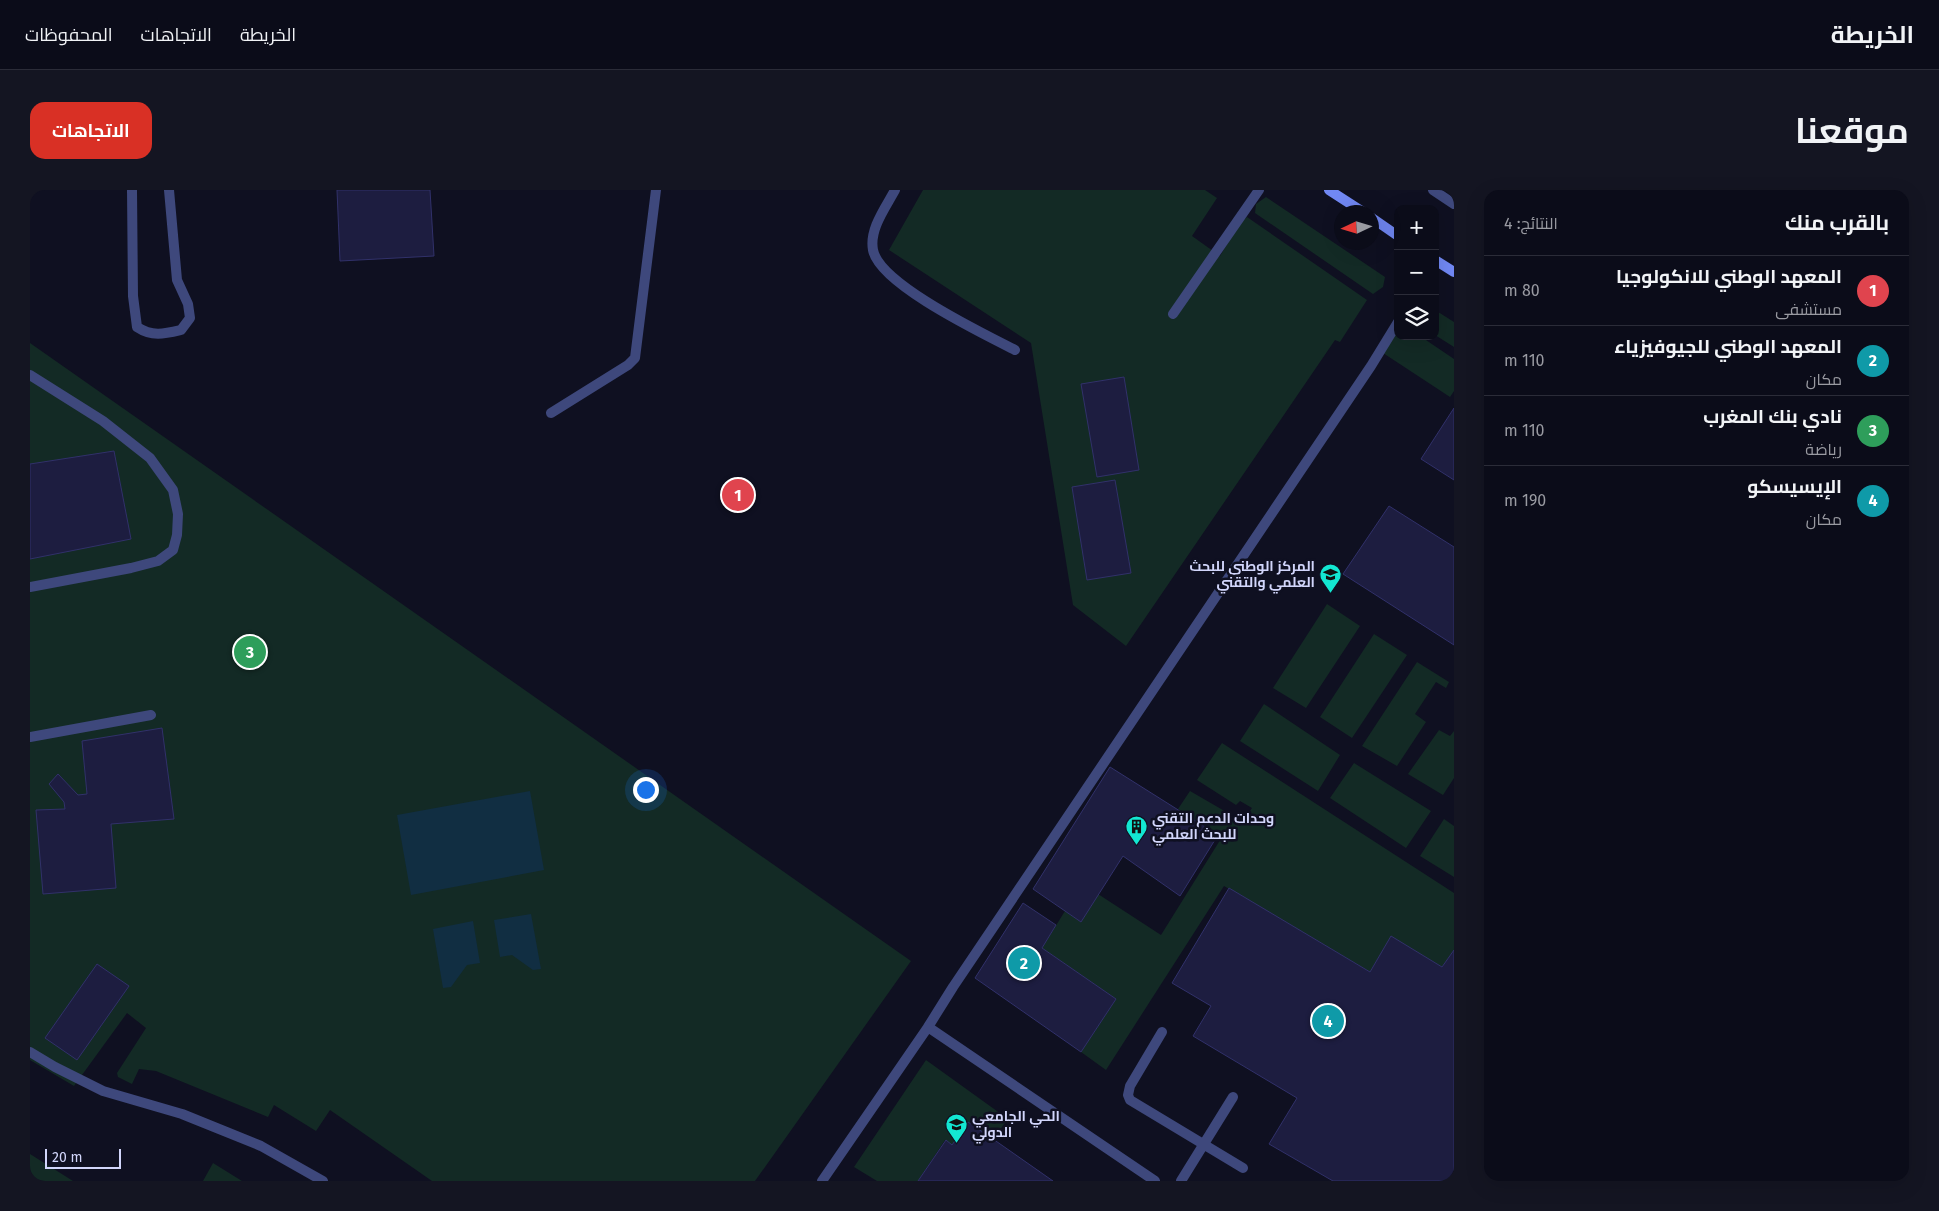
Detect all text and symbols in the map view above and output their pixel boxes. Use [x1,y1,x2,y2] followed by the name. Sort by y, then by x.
[1831,21,1914,49] text: الخريطة
[25,24,113,46] text: المحفوظات
[141,24,212,46] text: الاتجاهات
[240,24,296,46] text: الخريطة
[30,102,152,159] button: الاتجاهات
[1795,110,1909,152] text: موقعنا
[1334,205,1379,250] north arrow
[1394,205,1439,340] map controls
[1394,205,1439,250] button: +
[1785,210,1889,236] text: بالقرب منك
[1504,214,1558,233] text: النتائج: 4
[1394,250,1439,295] button: −
[1616,265,1842,288] text: المعهد الوطني للانكولوجيا
[1504,281,1540,300] text: 80 m
[1869,281,1877,300] text: 1
[1394,295,1439,340] button: layers
[1775,300,1842,319] text: مستشفى
[1614,335,1842,358] text: المعهد الوطني للجيوفيزياء
[1504,351,1545,370] text: 110 m
[1869,351,1877,370] text: 2
[1806,370,1842,389] text: مكان
[1703,405,1842,428] text: نادي بنك المغرب
[1504,421,1545,440] text: 110 m
[1869,421,1877,440] text: 3
[1805,440,1842,459] text: رياضة
[1747,475,1842,498] text: اﻹيسيسكو
[722,476,754,514] pin: 1
[1504,491,1546,510] text: 190 m
[1868,491,1878,510] text: 4
[1806,510,1842,529] text: مكان
[1190,558,1315,594] place label: المركز الوطني للبحث العلمي والتقني
[1319,562,1343,593] school or university icon: المركز الوطني للبحث العلمي والتقني
[234,633,266,671] pin: 3
[633,777,659,803] your location
[1152,810,1274,846] place label: وحدات الدعم التقني للبحث العلمي
[1124,814,1148,845] building icon: وحدات الدعم التقني للبحث العلمي
[1008,944,1040,982] pin: 2
[1312,1002,1344,1040] pin: 4
[972,1108,1060,1144] place label: الحي الجامعي الدولي
[944,1112,968,1143] school or university icon: الحي الجامعي الدولي
[45,1146,121,1169] scale bar
[52,1149,82,1166] text: 20 m

